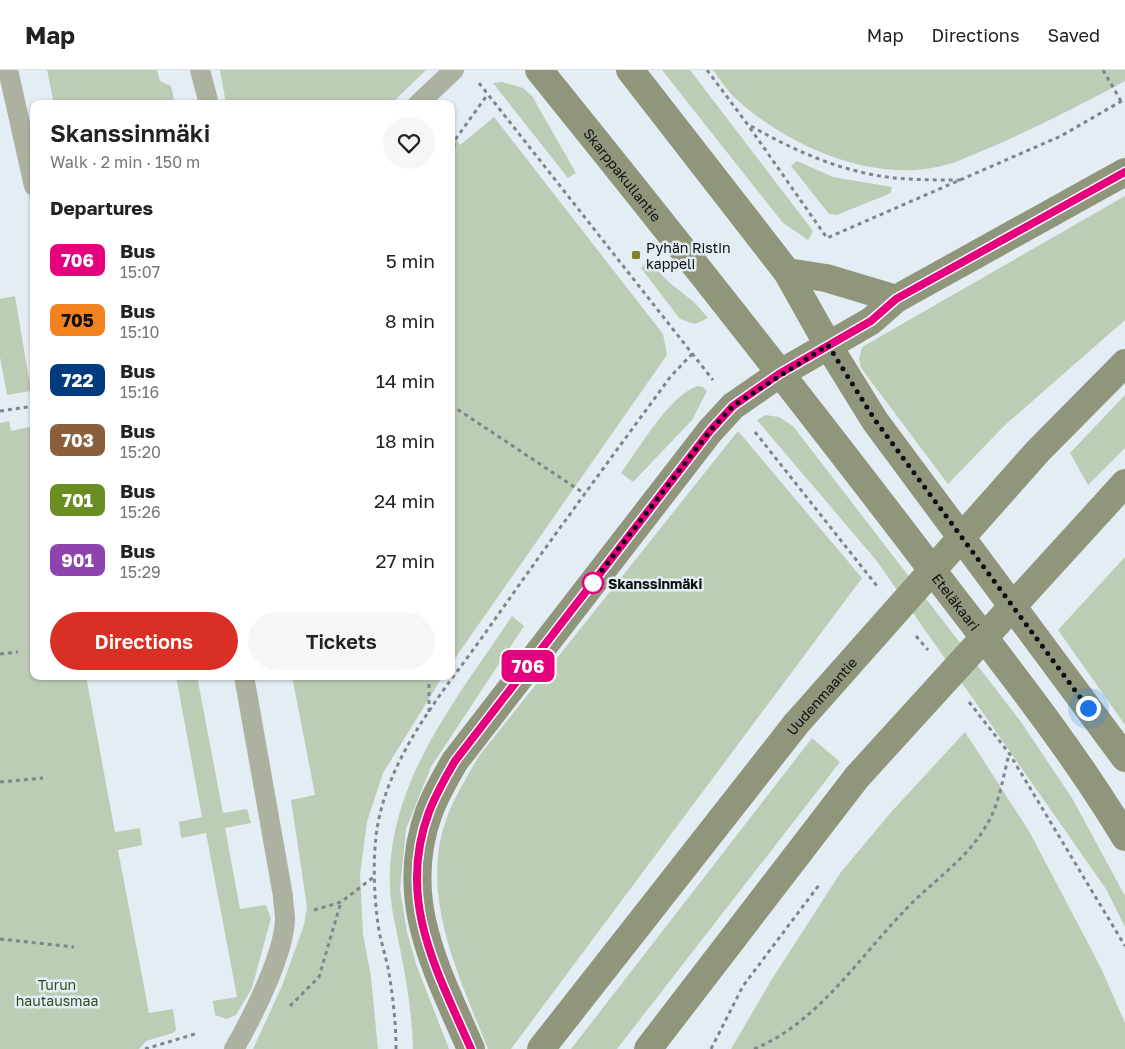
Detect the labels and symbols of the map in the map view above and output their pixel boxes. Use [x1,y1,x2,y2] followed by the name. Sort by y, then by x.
[580,124,665,224] street label: Skarppakullantie
[646,239,731,272] place label: Pyhän Ristin kappeli
[630,249,642,261] marker: Pyhän Ristin kappeli
[929,570,984,633] street label: Eteläkaari
[582,572,604,594] marker: Skanssinmäki
[608,575,702,592] place label: Skanssinmäki
[499,650,557,682] line badge: 706
[782,653,860,738] street label: Uudenmaantie
[1076,696,1101,721] your location
[16,976,98,1009] park label: Turun hautausmaa

